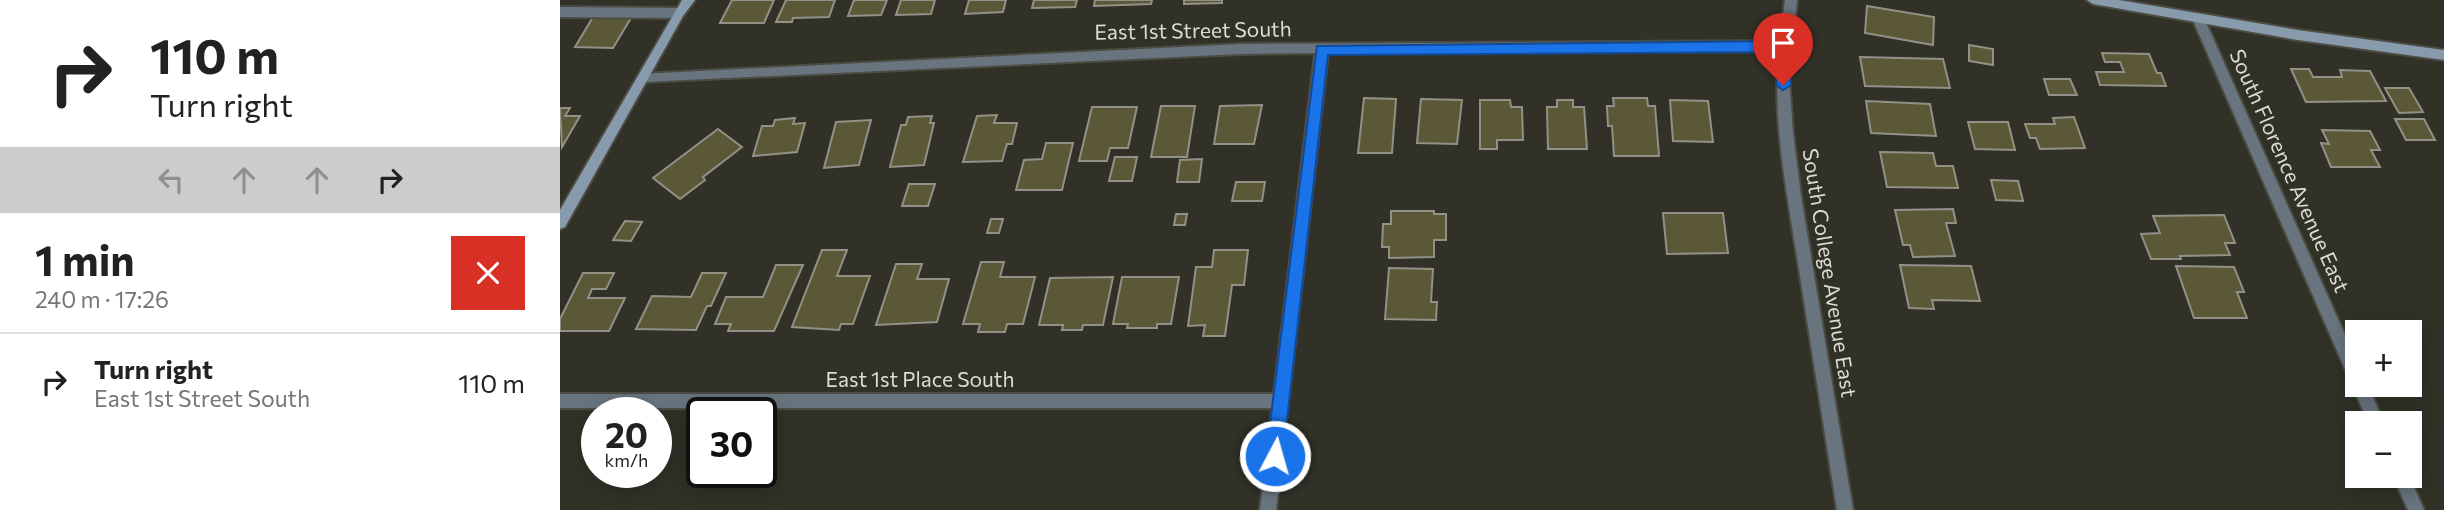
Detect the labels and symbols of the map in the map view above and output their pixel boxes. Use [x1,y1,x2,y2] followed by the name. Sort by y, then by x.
[1753,13,1813,85] pin
[1094,15,1292,44] street label: East 1st Street South
[2225,45,2355,296] street label: South Florence Avenue East
[1798,146,1863,399] street label: South College Avenue East
[826,366,1014,391] street label: East 1st Place South
[686,397,777,488] speed limit sign: 30
[1238,419,1312,493] position arrow

